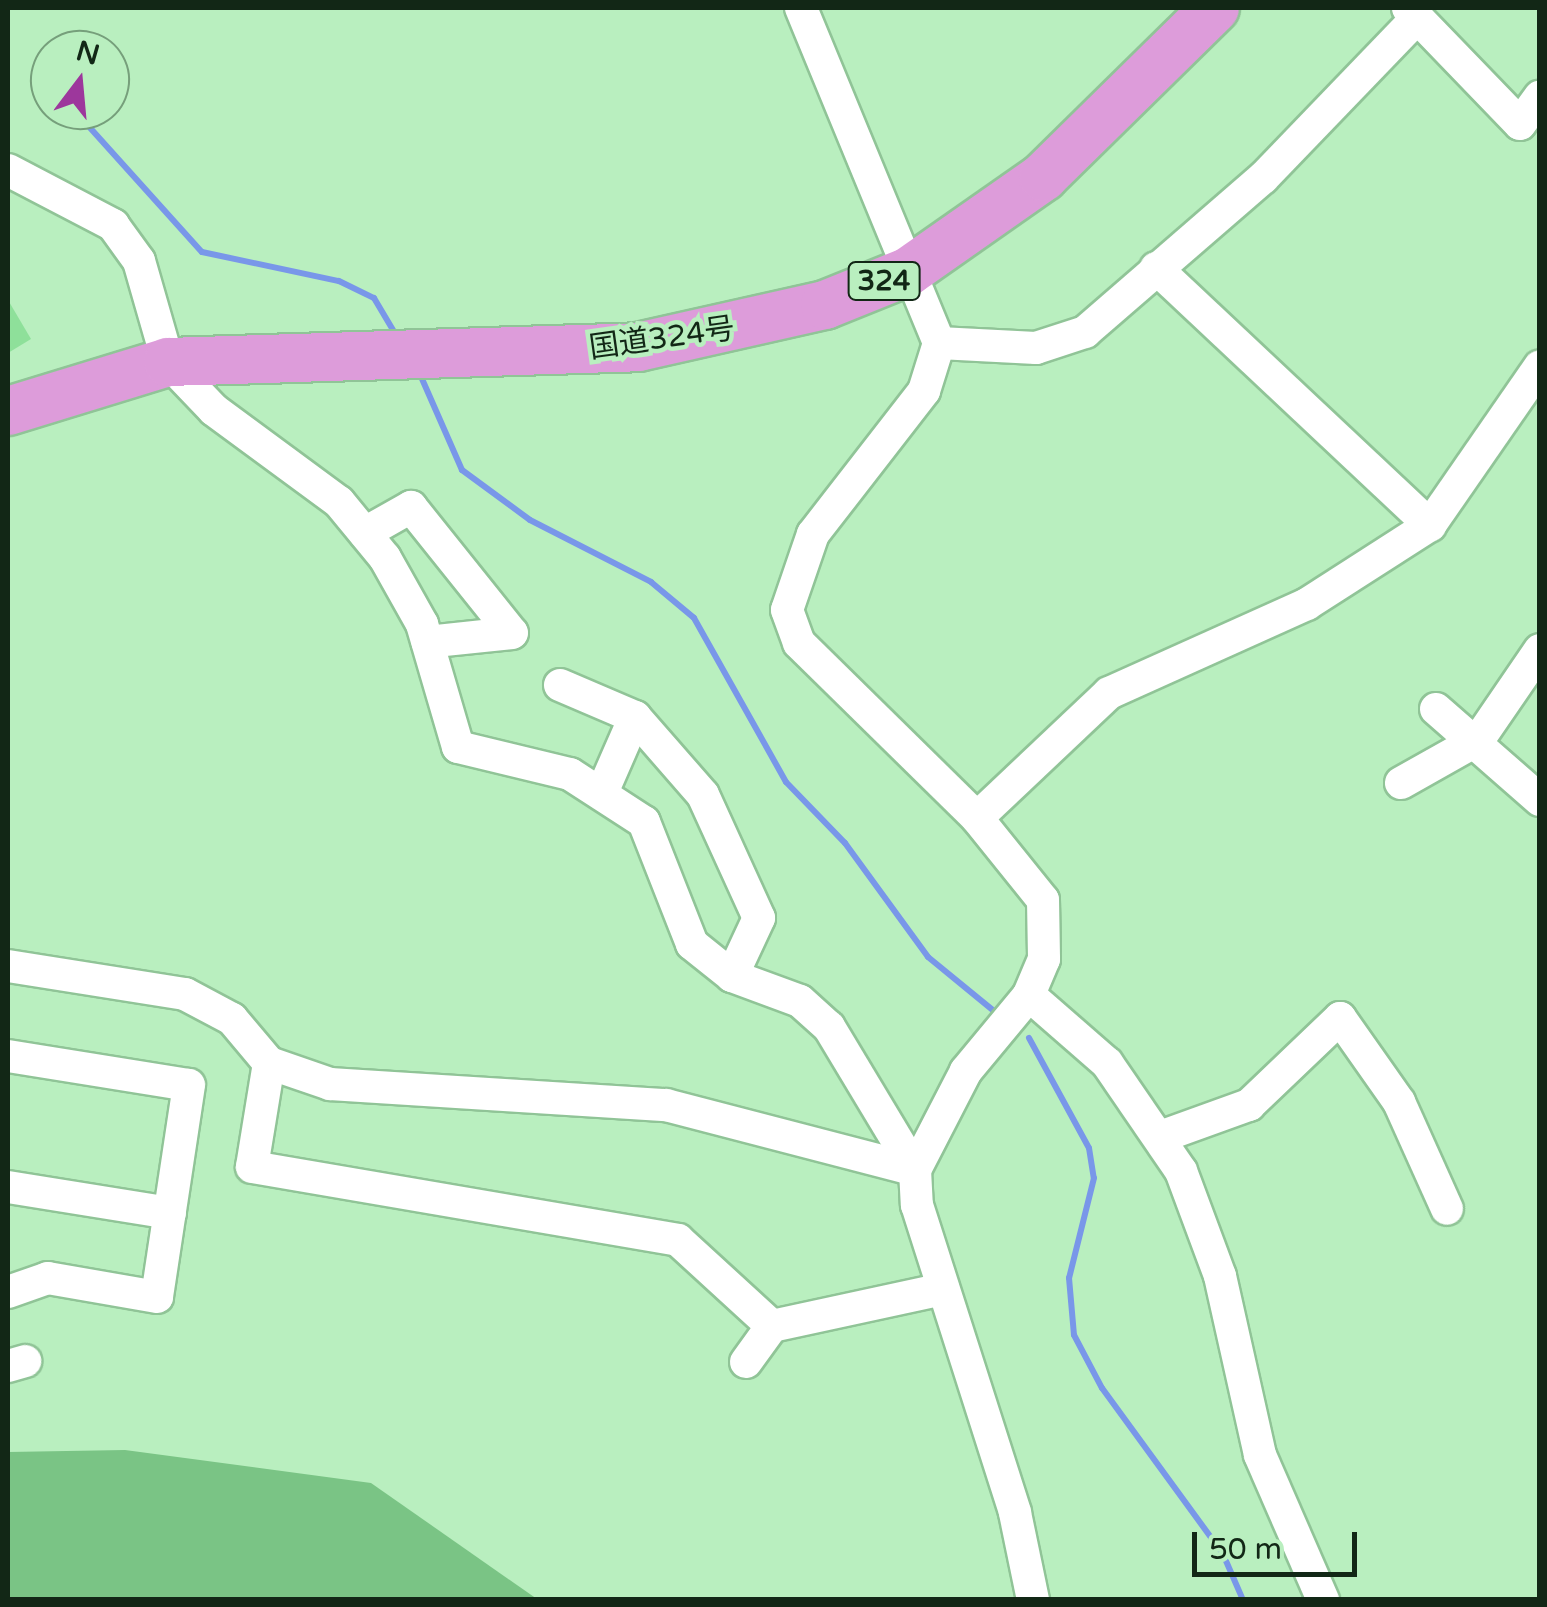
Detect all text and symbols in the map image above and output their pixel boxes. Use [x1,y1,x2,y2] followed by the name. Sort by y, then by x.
[30,30,130,130] north arrow
[72,34,103,73] text: N
[846,258,922,304] road number: 324
[587,311,737,367] street label: 国道324号
[1197,1512,1362,1574] scale bar
[1209,1531,1282,1568] text: 50 m

